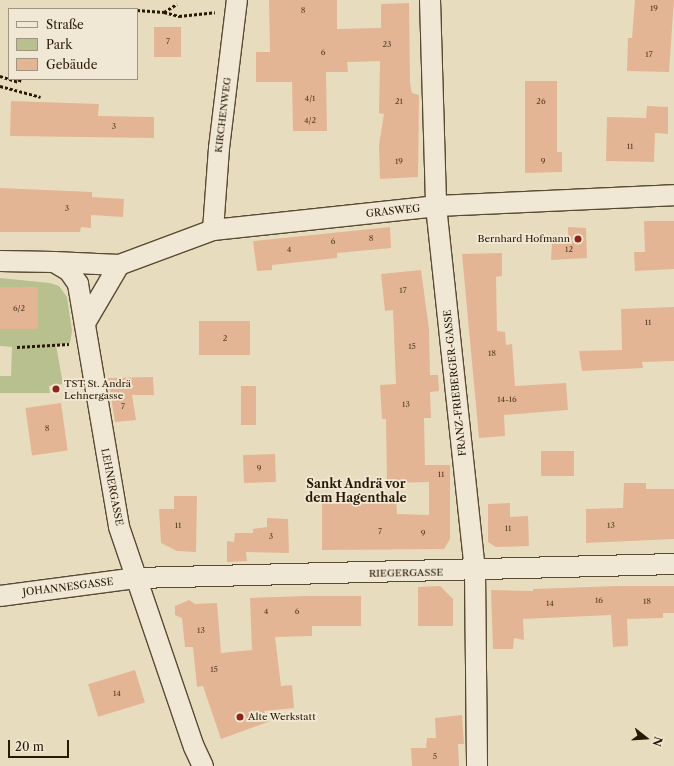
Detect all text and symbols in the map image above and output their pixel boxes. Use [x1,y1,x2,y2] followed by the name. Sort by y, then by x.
[650,4,658,14] house number: 19
[301,6,305,16] house number: 8
[8,8,138,80] legend
[46,17,84,32] text: Straße
[46,37,72,52] text: Park
[166,37,170,47] house number: 7
[382,40,392,50] house number: 23
[321,48,325,58] house number: 6
[645,50,653,60] house number: 17
[46,57,97,72] text: Gebäude
[212,77,234,153] street label: KIRCHENWEG
[305,94,315,104] house number: 4/1
[395,97,403,107] house number: 21
[536,97,546,107] house number: 26
[304,116,316,126] house number: 4/2
[112,122,116,132] house number: 3
[627,142,633,152] house number: 11
[395,157,403,167] house number: 19
[541,157,545,167] house number: 9
[365,202,421,220] street label: GRASWEG
[65,204,69,214] house number: 3
[477,233,570,245] place label: Bernhard Hofmann
[369,234,373,244] house number: 8
[573,234,583,244] marker: Bernhard Hofmann
[331,237,335,247] house number: 6
[287,245,291,255] house number: 4
[565,245,573,255] house number: 12
[399,286,407,296] house number: 17
[13,304,25,314] house number: 6/2
[441,309,469,457] street label: FRANZ-FRIEBERGER-GASSE
[645,318,651,328] house number: 11
[223,334,227,344] house number: 2
[408,342,416,352] house number: 15
[488,349,496,359] house number: 18
[64,377,132,400] place label: TST St. Andrä Lehnergasse
[51,384,61,394] marker: TST St. Andrä Lehnergasse
[497,395,517,405] house number: 14-16
[402,400,410,410] house number: 13
[121,402,125,412] house number: 7
[45,424,49,434] house number: 8
[99,447,125,527] street label: LEHNERGASSE
[257,464,261,474] house number: 9
[438,470,444,480] house number: 11
[305,477,407,505] district label: Sankt Andrä vor dem Hagenthale
[175,521,181,531] house number: 11
[607,521,615,531] house number: 13
[505,524,511,534] house number: 11
[378,527,382,537] house number: 7
[421,529,425,539] house number: 9
[269,532,273,542] house number: 3
[369,566,443,580] street label: RIEGERGASSE
[22,575,114,599] street label: JOHANNESGASSE
[595,596,603,606] house number: 16
[643,597,651,607] house number: 18
[546,599,554,609] house number: 14
[264,607,268,617] house number: 4
[295,607,299,617] house number: 6
[197,626,205,636] house number: 13
[210,665,218,675] house number: 15
[113,689,121,699] house number: 14
[248,711,316,723] place label: Alte Werkstatt
[235,712,245,722] marker: Alte Werkstatt
[626,718,666,758] north arrow
[10,732,71,758] scale bar
[649,735,666,748] text: N
[15,739,44,754] text: 20 m
[433,752,437,762] house number: 5

